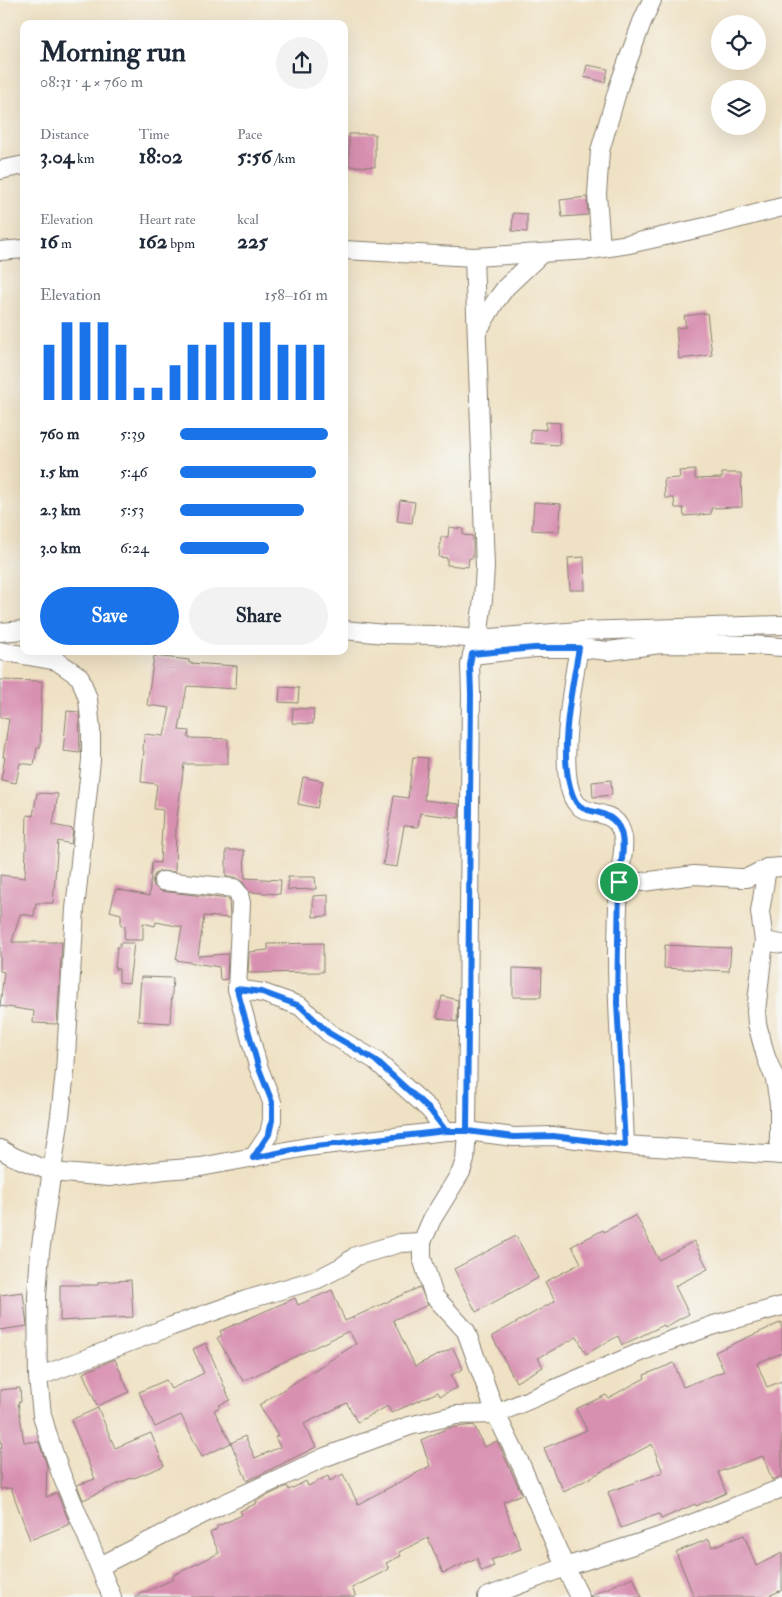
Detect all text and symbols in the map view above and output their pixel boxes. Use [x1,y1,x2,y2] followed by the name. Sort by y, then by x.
[711,15,766,135] map controls
[711,15,766,70] button: locate
[40,35,186,70] text: Morning run
[276,37,328,89] button: share
[40,72,143,92] text: 08:31 · 4 × 760 m
[711,80,766,135] button: layers
[40,126,89,143] text: Distance
[139,126,169,143] text: Time
[237,126,262,143] text: Pace
[40,143,74,170] text: 3.04
[139,143,183,170] text: 18:02
[237,143,272,170] text: 5:56
[74,150,95,167] text: km
[272,150,296,167] text: /km
[40,211,93,228] text: Elevation
[139,211,196,228] text: Heart rate
[237,211,259,228] text: kcal
[40,228,58,255] text: 16
[139,228,167,255] text: 162
[237,228,268,255] text: 225
[58,235,72,252] text: m
[167,235,195,252] text: bpm
[40,285,101,305] text: Elevation
[265,285,328,305] text: 158–161 m
[40,424,79,444] text: 760 m
[120,424,145,444] text: 5:39
[40,462,79,482] text: 1.5 km
[120,462,148,482] text: 5:46
[40,500,81,520] text: 2.3 km
[120,500,144,520] text: 5:53
[40,538,81,558] text: 3.0 km
[120,538,149,558] text: 6:24
[40,587,179,645] button: Save
[189,587,328,645] button: Share
[598,861,640,903] pin
[605,868,633,896] icon: arrive

